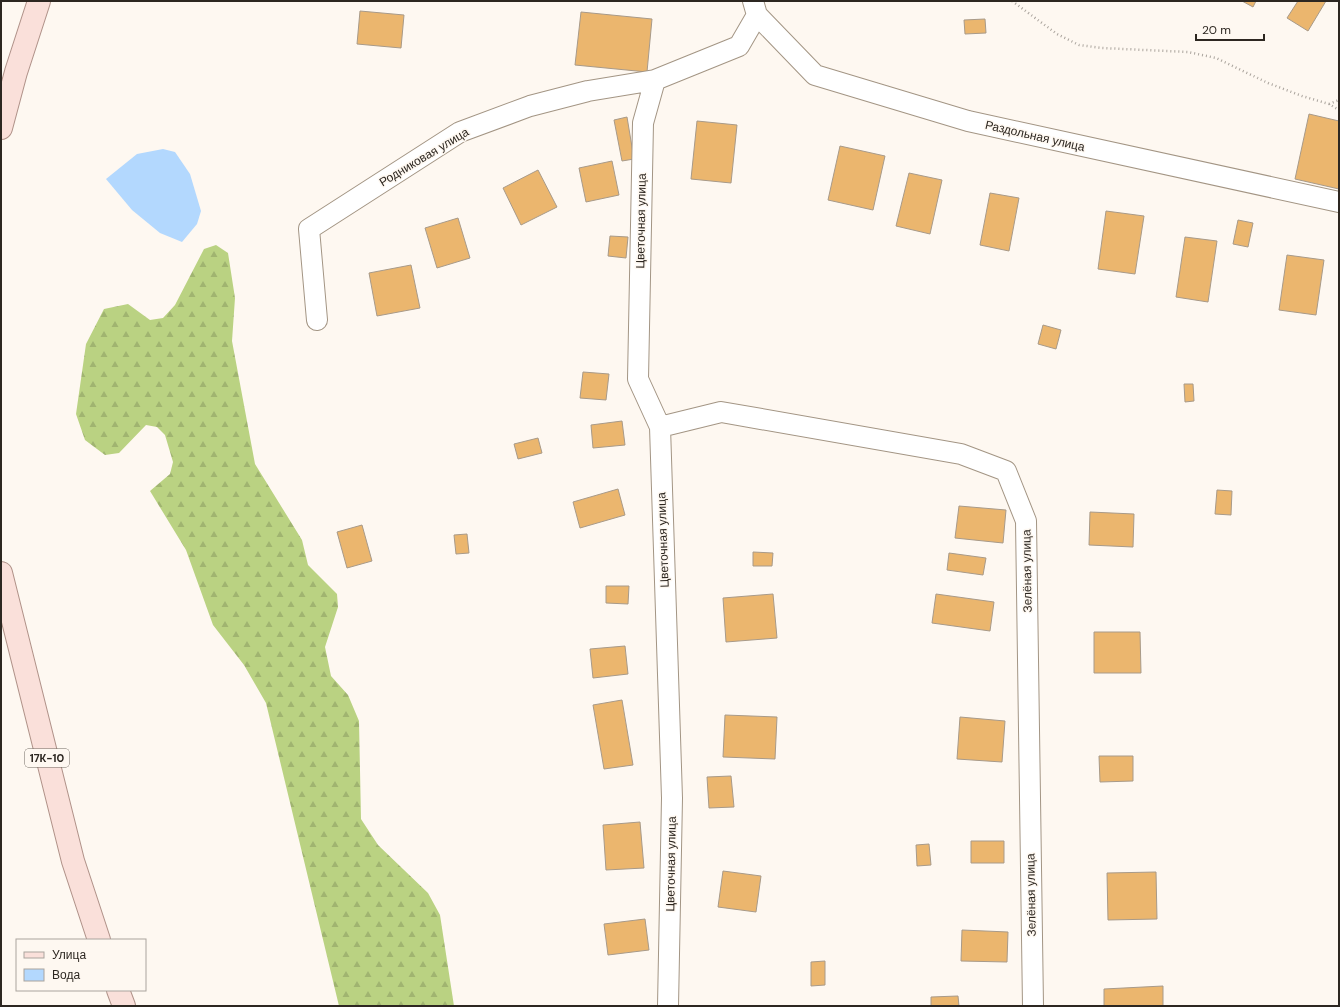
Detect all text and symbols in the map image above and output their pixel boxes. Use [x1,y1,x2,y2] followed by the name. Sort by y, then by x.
[1196,16,1264,42] scale bar
[1202,22,1231,38] text: 20 m
[983,117,1087,155] street label: Раздольная улица
[376,124,472,190] street label: Родниковая улица
[632,173,650,269] street label: Цветочная улица
[653,492,673,588] street label: Цветочная улица
[1018,529,1036,613] street label: Зелёная улица
[25,749,69,767] road number: 17К-10
[662,816,680,912] street label: Цветочная улица
[1022,853,1040,937] street label: Зелёная улица
[16,939,146,991] legend
[52,947,86,963] text: Улица
[52,967,80,983] text: Вода

